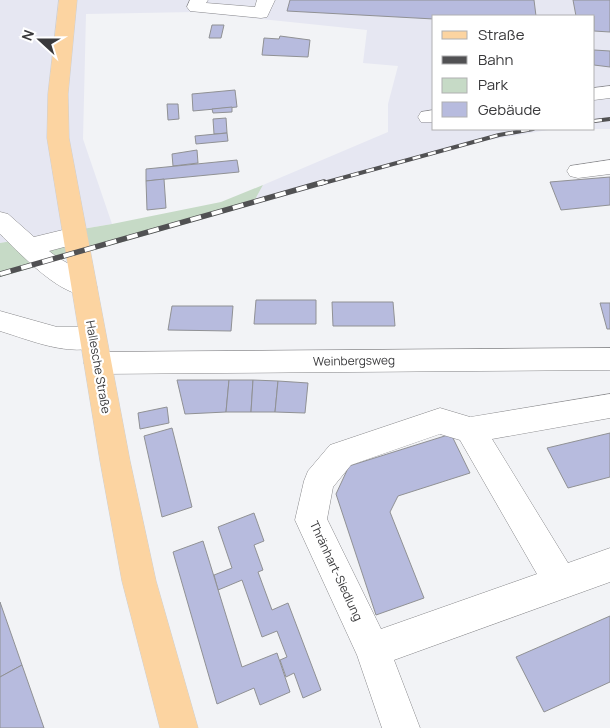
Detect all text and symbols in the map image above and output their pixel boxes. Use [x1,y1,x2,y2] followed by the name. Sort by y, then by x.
[15,15,65,65] north arrow
[432,15,595,130] legend
[478,24,525,45] text: Straße
[17,27,38,43] text: N
[478,49,513,70] text: Bahn
[478,74,508,95] text: Park
[478,99,541,120] text: Gebäude
[82,319,115,415] street label: Hallesche Straße
[313,351,395,370] street label: Weinbergsweg
[306,518,367,624] street label: Thränhart-Siedlung

